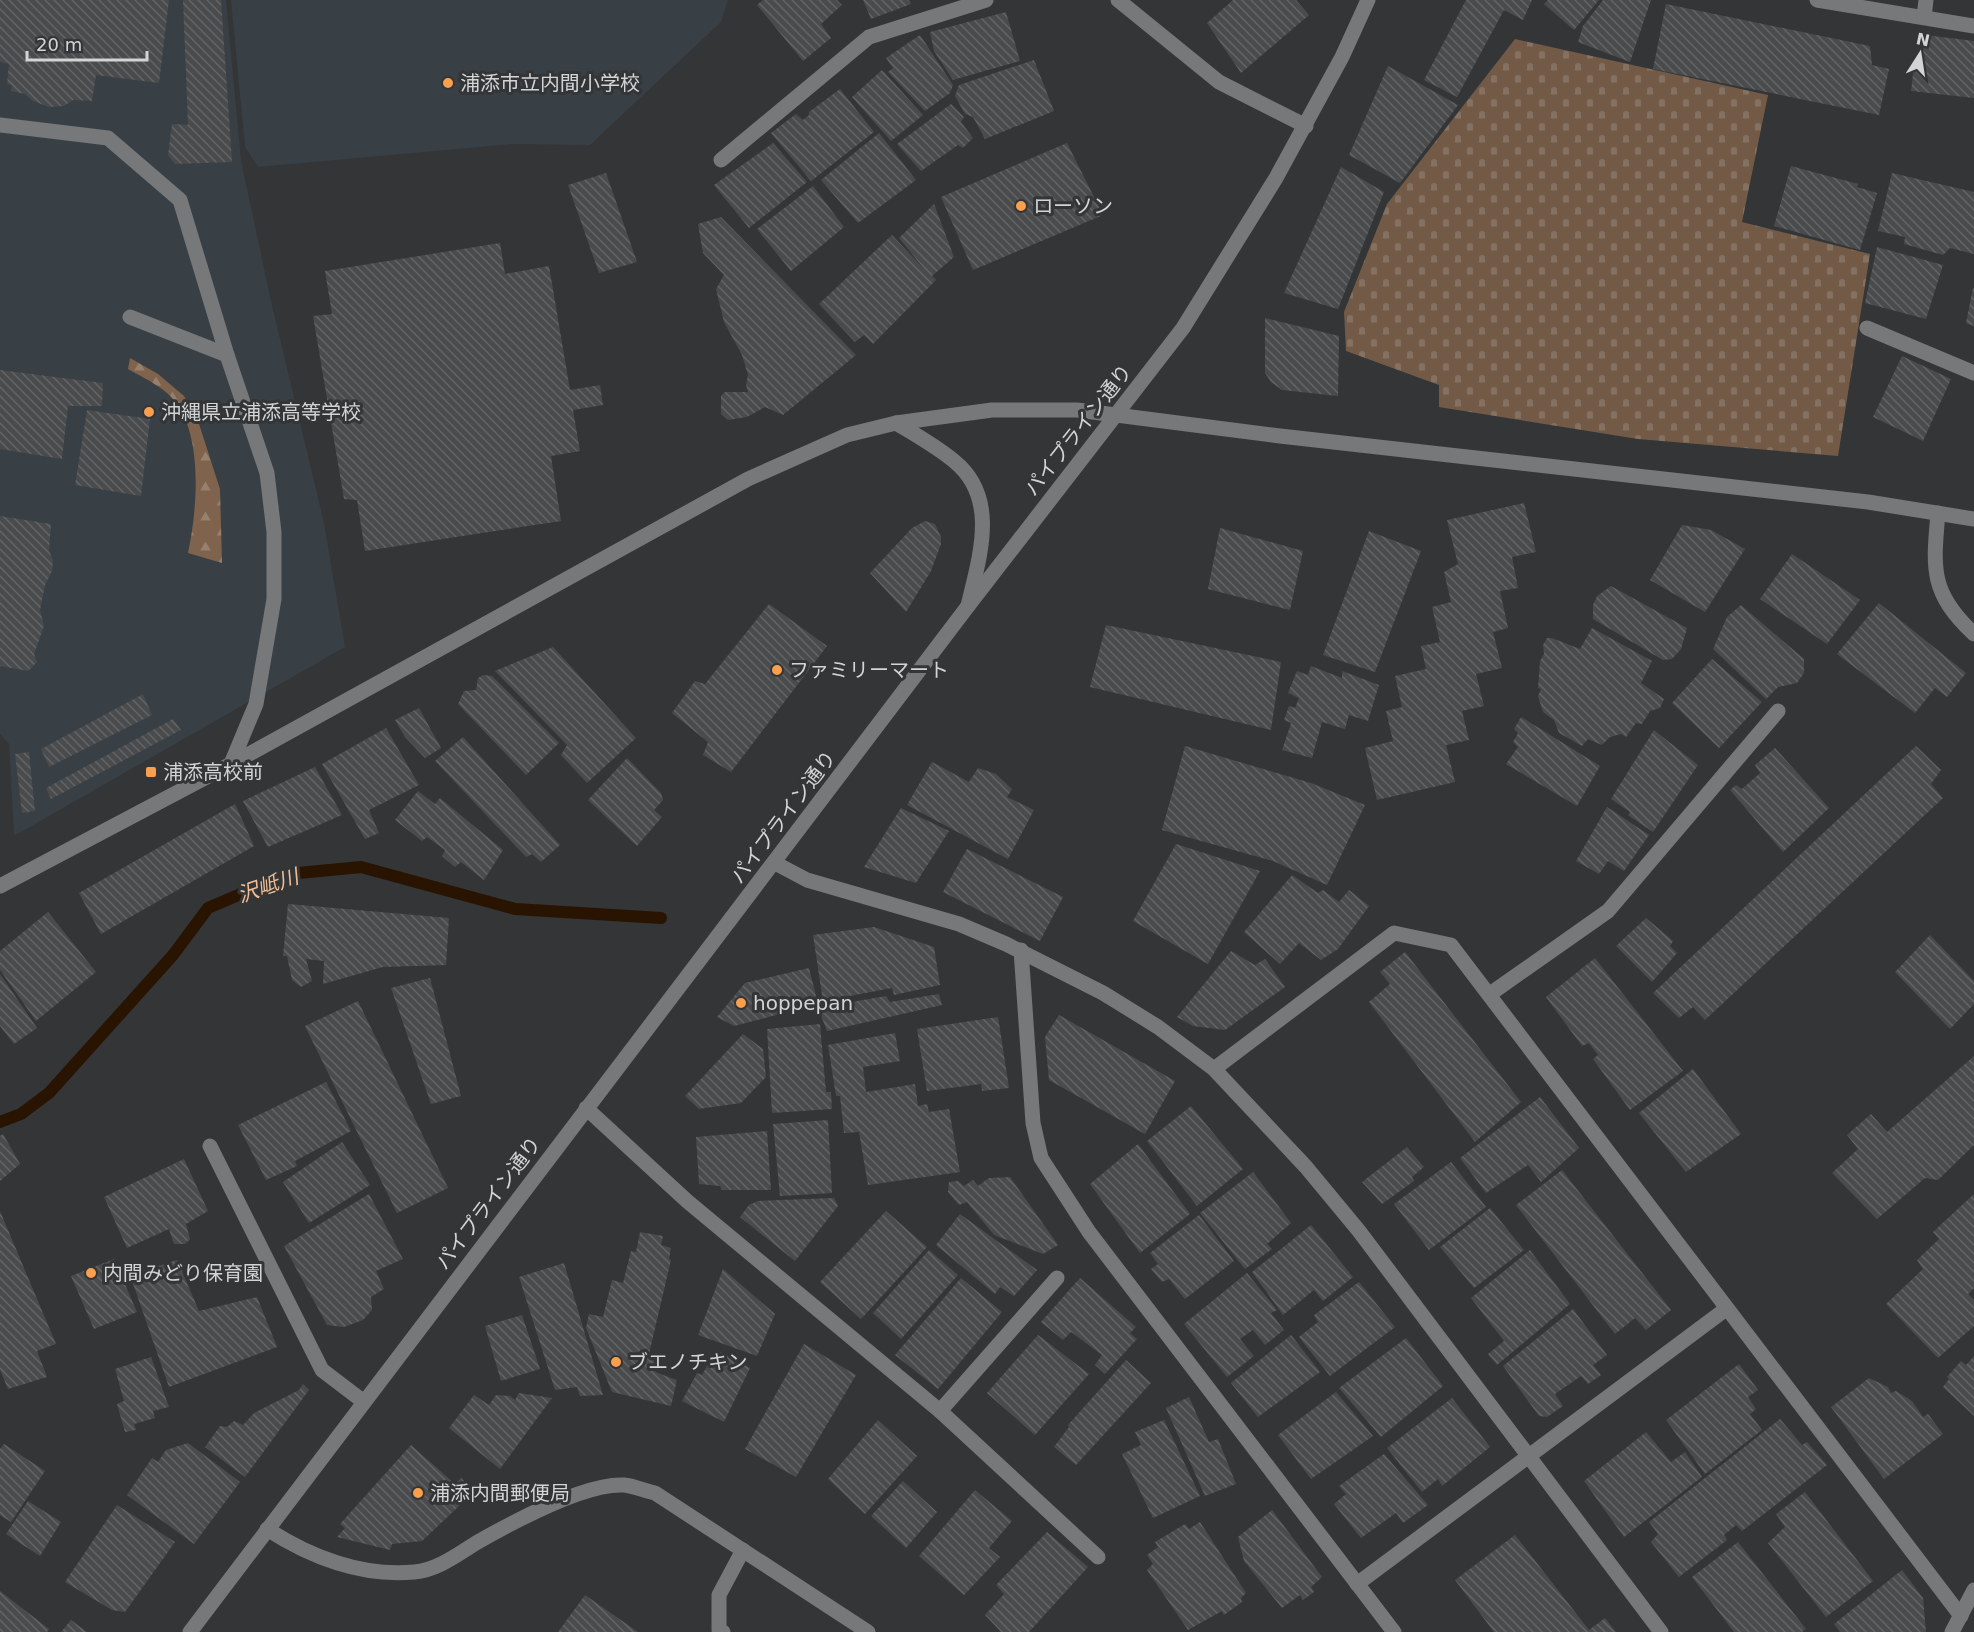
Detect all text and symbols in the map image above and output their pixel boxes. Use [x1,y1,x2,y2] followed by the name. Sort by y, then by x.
[27,24,147,62] scale bar
[1890,24,1950,84] north arrow
[1914,29,1932,51] text: N
[36,34,82,55] text: 20 m
[460,71,640,95] place label: 浦添市立内間小学校
[441,76,455,90] marker: 浦添市立内間小学校
[1033,194,1113,218] place label: ローソン
[1014,199,1028,213] marker: ローソン
[1019,360,1137,500] street label: パイプライン通り
[161,400,361,424] place label: 沖縄県立浦添高等学校
[142,405,156,419] marker: 沖縄県立浦添高等学校
[789,658,949,682] place label: ファミリーマート
[770,663,784,677] marker: ファミリーマート
[725,746,841,888] street label: パイプライン通り
[163,760,263,784] place label: 浦添高校前
[144,765,158,779] marker: 浦添高校前
[234,864,304,908] water label: 沢岻川
[753,991,853,1015] place label: hoppepan
[734,996,748,1010] marker: hoppepan
[430,1132,546,1274] street label: パイプライン通り
[103,1261,263,1285] place label: 内間みどり保育園
[84,1266,98,1280] marker: 内間みどり保育園
[628,1350,747,1374] place label: ブエノチキン
[609,1355,623,1369] marker: ブエノチキン
[430,1481,570,1505] place label: 浦添内間郵便局
[411,1486,425,1500] marker: 浦添内間郵便局

